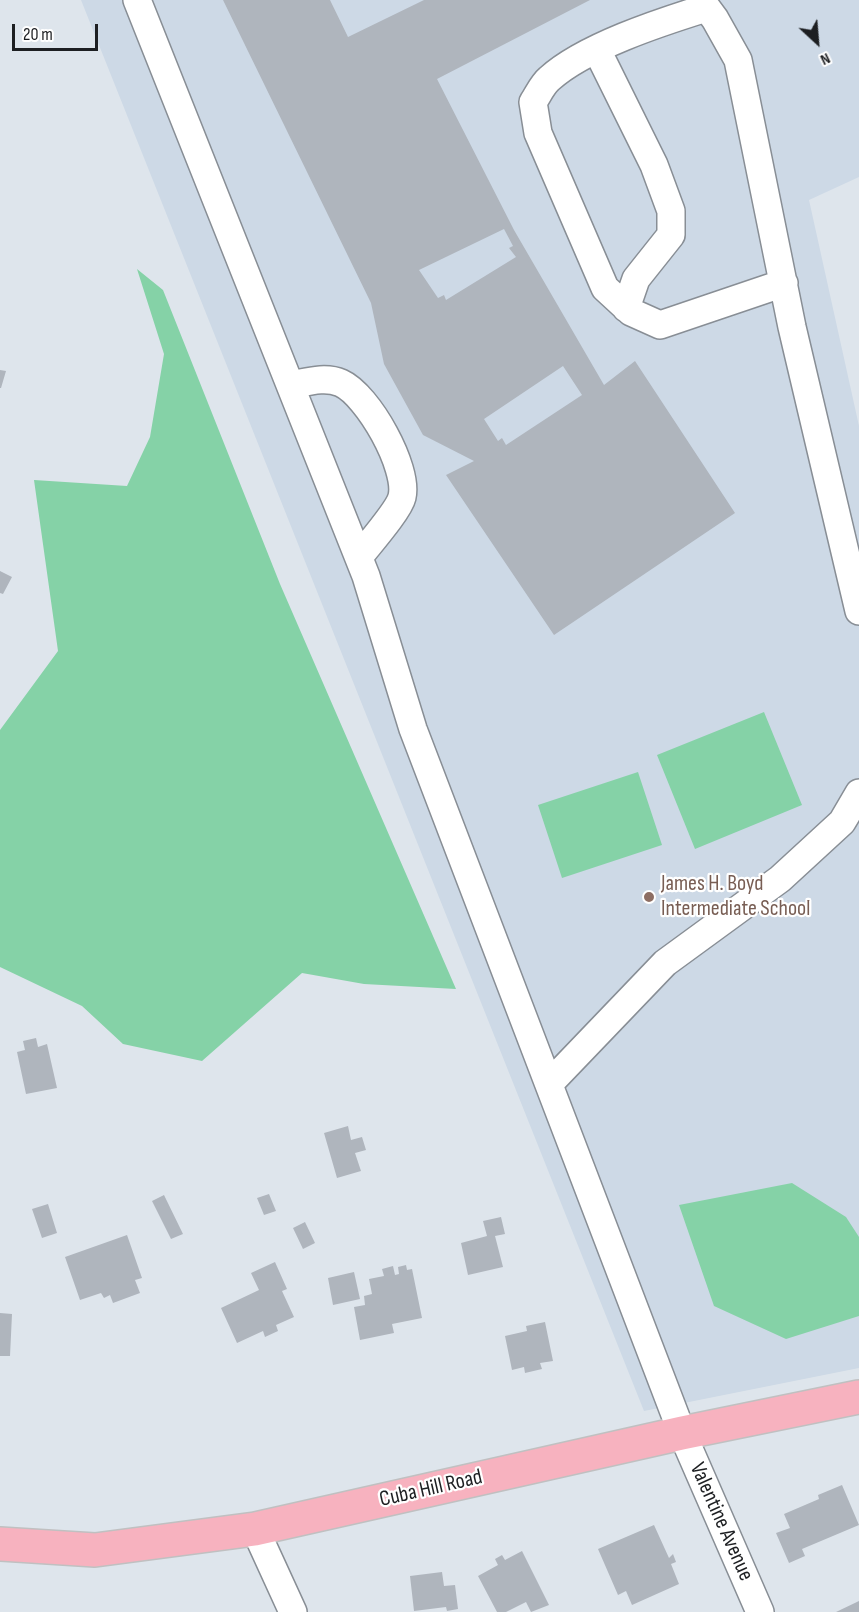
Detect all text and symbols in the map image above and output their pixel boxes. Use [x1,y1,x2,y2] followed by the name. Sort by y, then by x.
[15,12,100,50] scale bar
[787,12,847,72] north arrow
[23,24,53,45] text: 20 m
[817,48,833,69] text: N
[661,871,810,922] place label: James H. Boyd Intermediate School
[642,890,656,904] marker: James H. Boyd Intermediate School
[683,1459,759,1585] street label: Valentine Avenue
[377,1464,485,1514] street label: Cuba Hill Road

